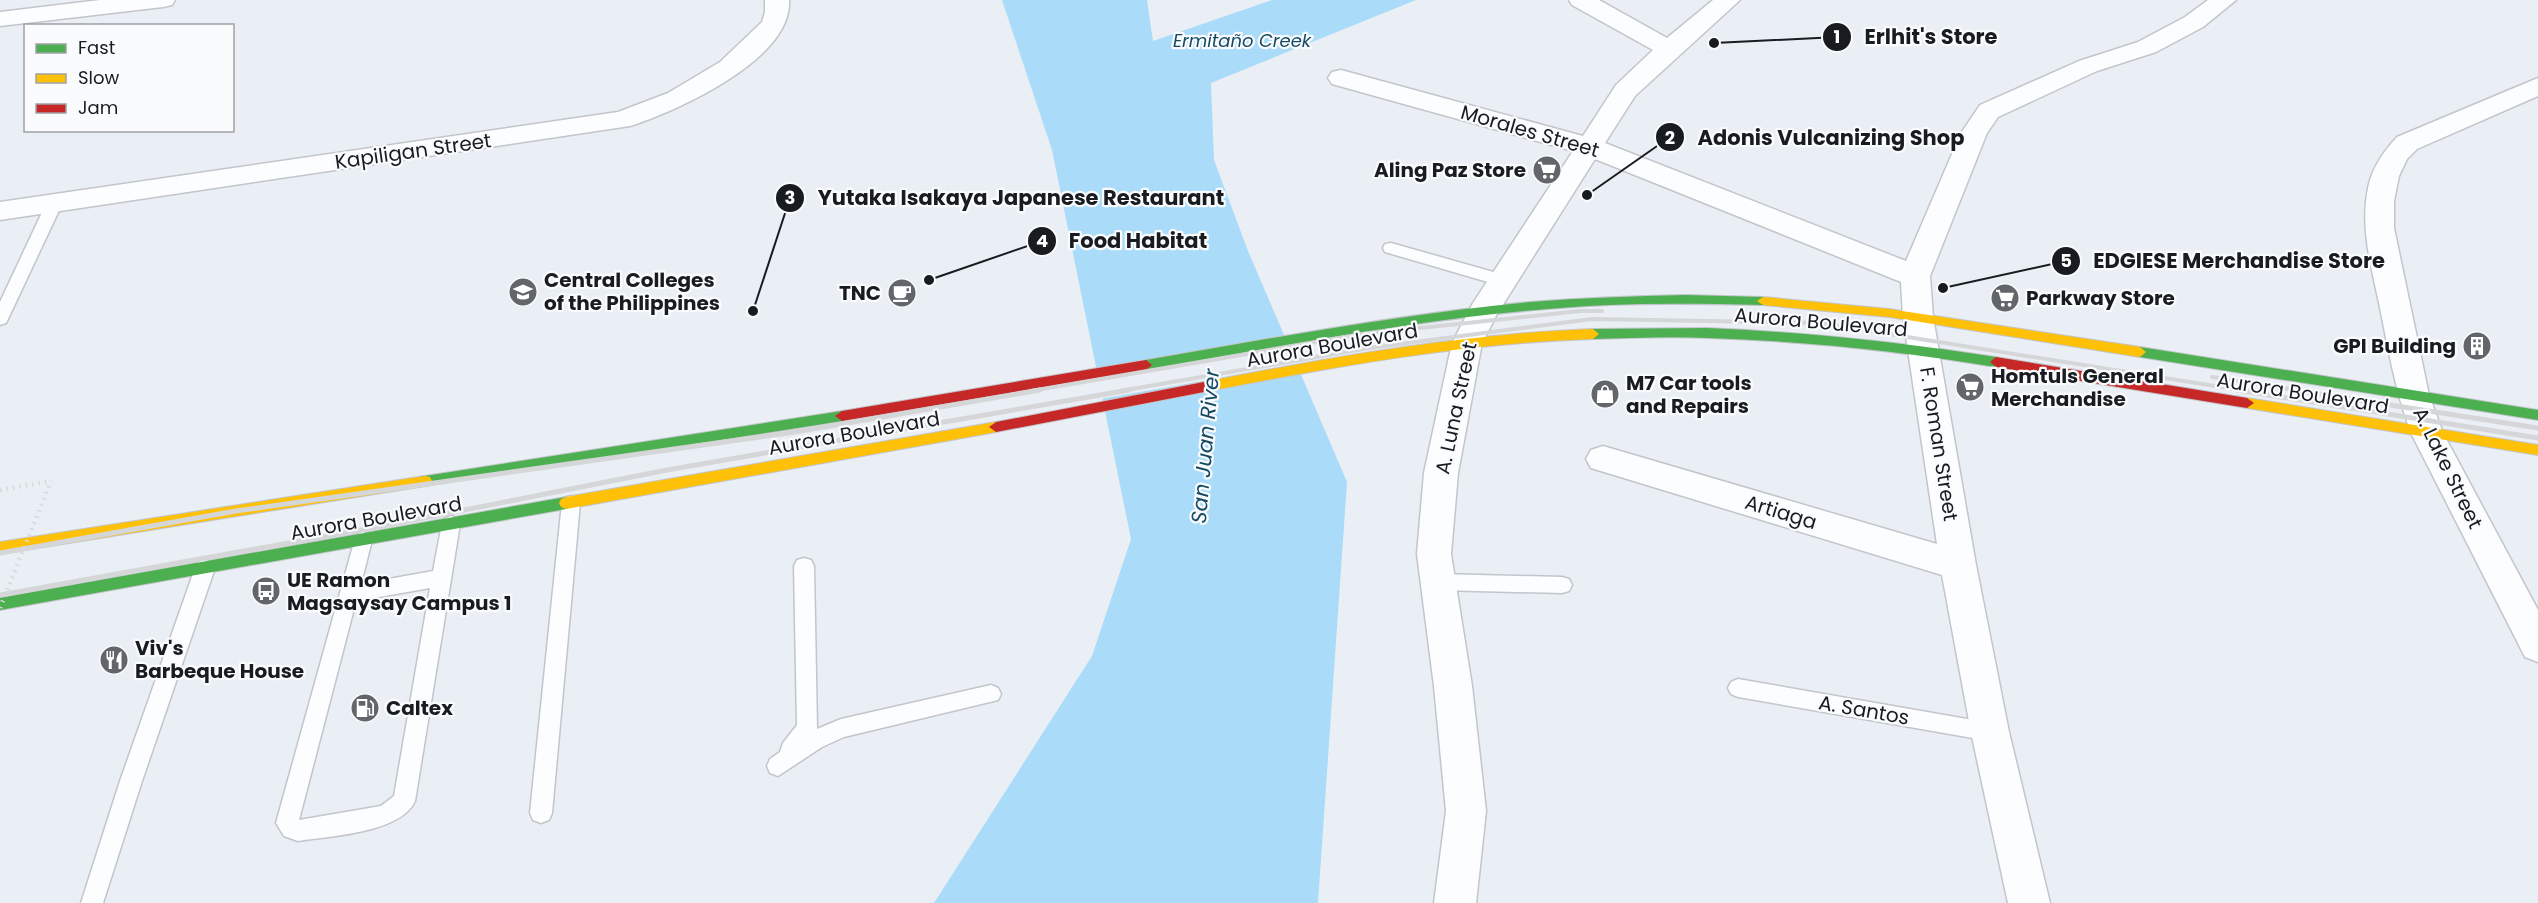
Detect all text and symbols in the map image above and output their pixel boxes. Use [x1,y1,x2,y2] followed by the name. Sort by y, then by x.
[1822,17,2009,56] callout: Erlhit's Store
[1865,22,1998,51] text: Erlhit's Store
[24,24,234,132] legend
[1834,24,1840,49] text: 1
[1173,28,1312,53] water label: Ermitaño Creek
[78,35,115,60] text: Fast
[78,65,120,90] text: Slow
[78,95,118,120] text: Jam
[1458,98,1602,164] street label: Morales Street
[1655,118,1976,157] callout: Adonis Vulcanizing Shop
[1698,123,1964,152] text: Adonis Vulcanizing Shop
[1665,125,1675,150] text: 2
[333,126,493,176] street label: Kapiligan Street
[1531,154,1563,186] supermarket icon: Aling Paz Store
[1374,156,1526,184] place label: Aling Paz Store
[775,178,1236,217] callout: Yutaka Isakaya Japanese Restaurant
[818,183,1224,212] text: Yutaka Isakaya Japanese Restaurant
[785,185,795,210] text: 3
[1027,221,1219,260] callout: Food Habitat
[1069,226,1207,255] text: Food Habitat
[1036,228,1048,253] text: 4
[2051,241,2397,280] callout: EDGIESE Merchandise Store
[2093,246,2385,275] text: EDGIESE Merchandise Store
[2060,248,2072,273] text: 5
[544,266,720,317] place label: Central Colleges of the Philippines
[507,276,539,308] school or university icon: Central Colleges of the Philippines
[886,277,918,309] cafe icon: TNC
[839,279,881,307] place label: TNC
[1989,282,2021,314] supermarket icon: Parkway Store
[2026,284,2175,312] place label: Parkway Store
[1733,300,1909,344] street label: Aurora Boulevard
[1244,316,1420,374] street label: Aurora Boulevard
[2461,330,2493,362] building icon: GPI Building
[2333,332,2456,360] place label: GPI Building
[1428,339,1484,477] street label: A. Luna Street
[1991,362,2164,413] place label: Homtuls General Merchandise
[1913,365,1965,523] street label: F. Roman Street
[1184,366,1226,525] water label: San Juan River
[2215,366,2391,420] street label: Aurora Boulevard
[1626,369,1752,420] place label: M7 Car tools and Repairs
[1954,371,1986,403] supermarket icon: Homtuls General Merchandise
[1589,378,1621,410] shop icon: M7 Car tools and Repairs
[2407,403,2489,533] street label: A. Lake Street
[766,404,942,462] street label: Aurora Boulevard
[1742,488,1820,536] street label: Artiaga
[288,489,464,547] street label: Aurora Boulevard
[287,566,512,617] place label: UE Ramon Magsaysay Campus 1
[250,575,282,607] bus stop icon: UE Ramon Magsaysay Campus 1
[135,634,304,685] place label: Viv's Barbeque House
[98,644,130,676] restaurant icon: Viv's Barbeque House
[1816,688,1912,732] street label: A. Santos
[349,692,381,724] fuel station icon: Caltex
[386,694,453,722] place label: Caltex

